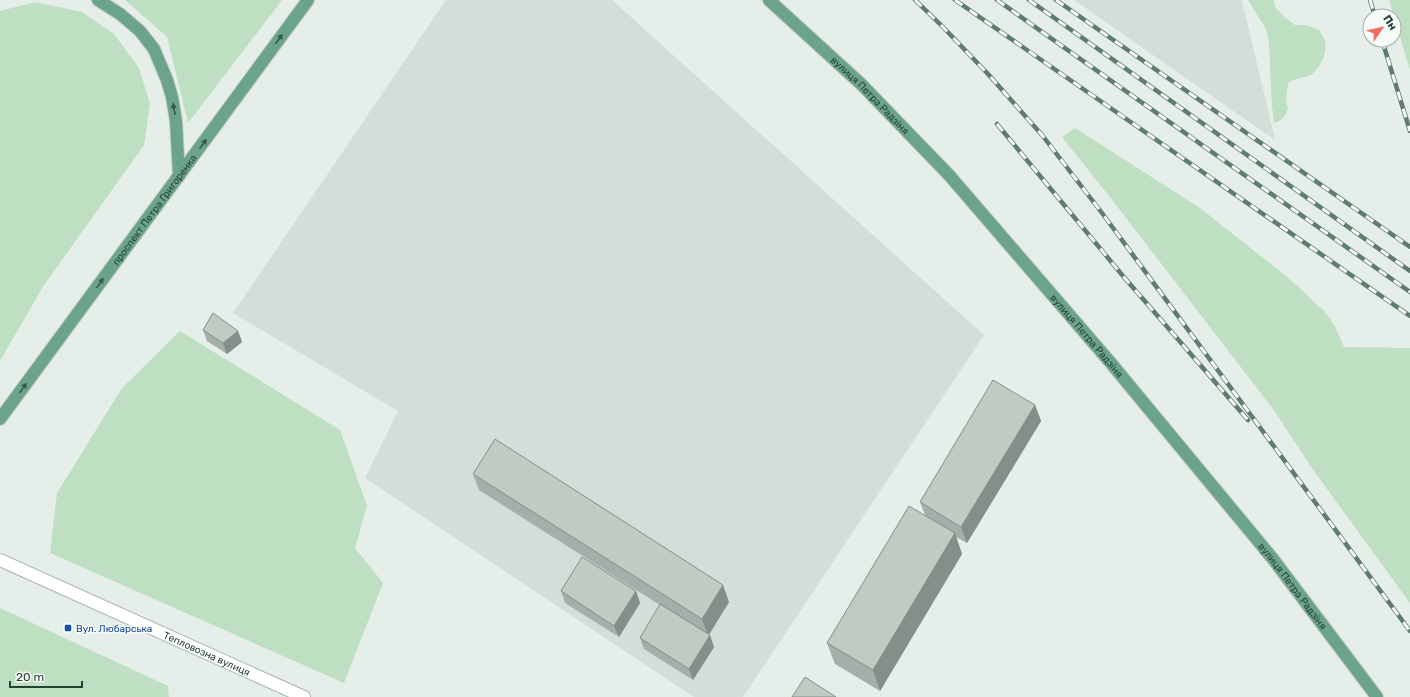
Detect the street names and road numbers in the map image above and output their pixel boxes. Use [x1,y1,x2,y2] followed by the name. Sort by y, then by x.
[828,54,911,137] street label: вулиця Петра Радзіня
[110,152,199,268] street label: проспект Петра Григоренка
[1047,292,1125,380] street label: вулиця Петра Радзіня
[1255,541,1329,632] street label: вулиця Петра Радзіня
[161,629,252,679] street label: Тепловозна вулиця

